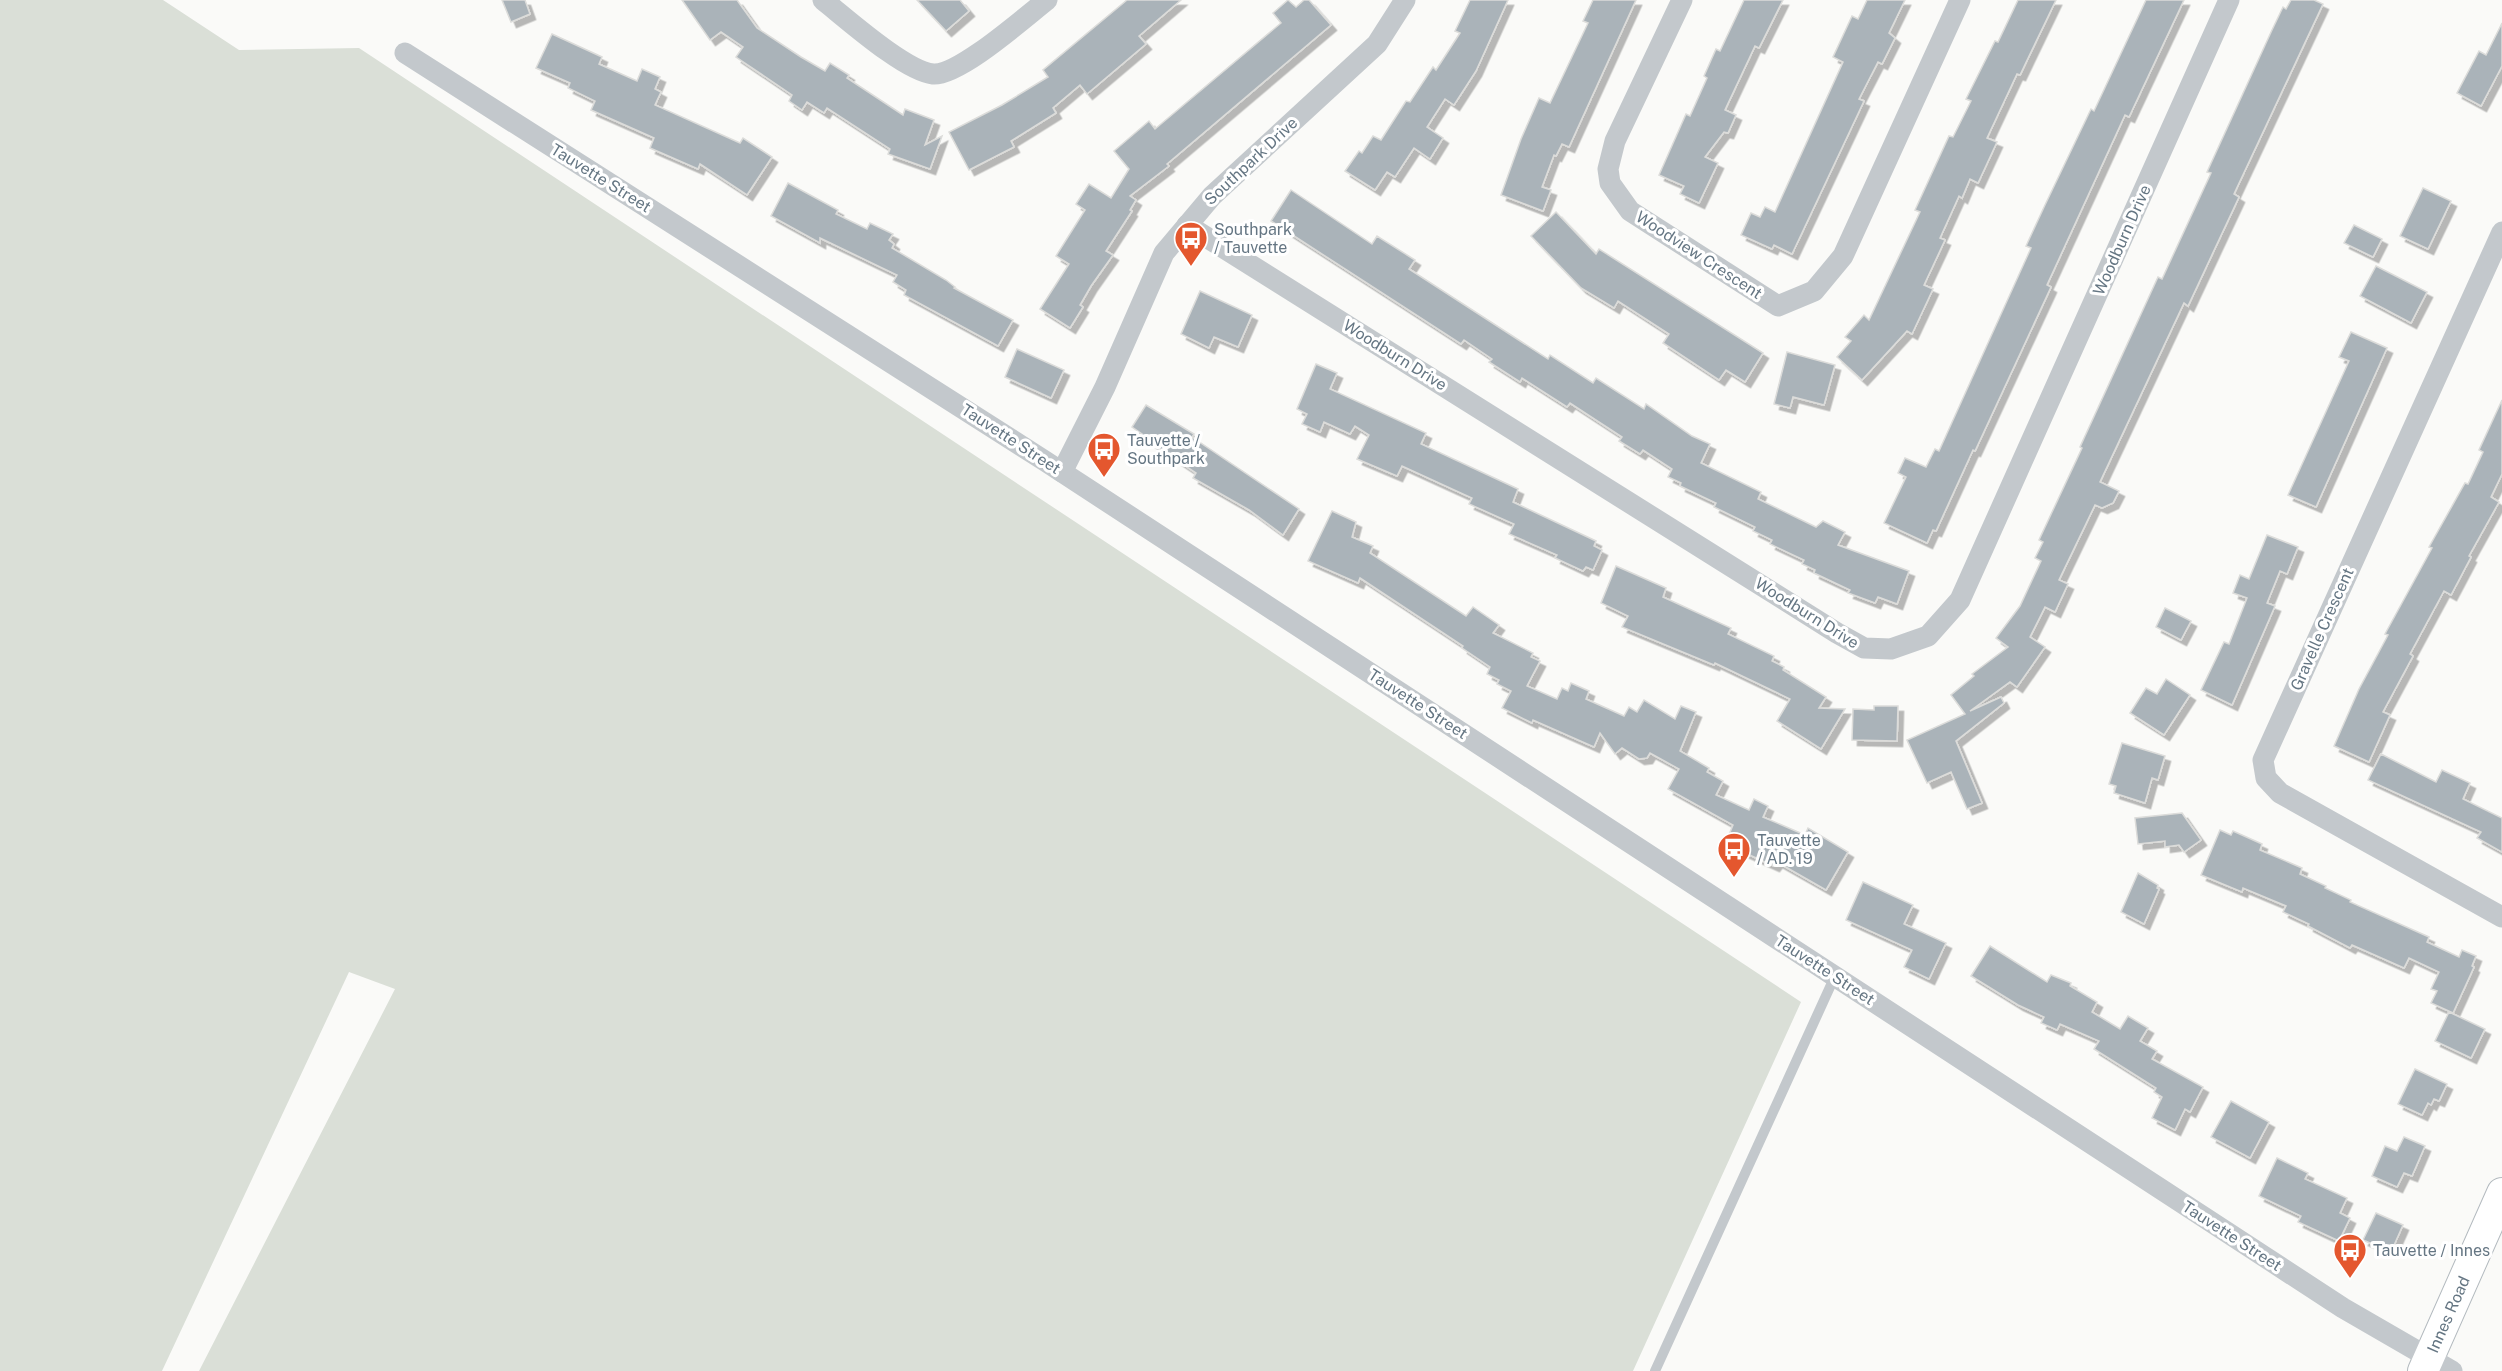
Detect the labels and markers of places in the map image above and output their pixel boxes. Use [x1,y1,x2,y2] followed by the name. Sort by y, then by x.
[1173,220,1209,267] bus stop icon: Southpark / Tauvette
[1214,220,1292,257] place label: Southpark / Tauvette
[1086,431,1122,478] bus stop icon: Tauvette / Southpark
[1127,431,1205,468] place label: Tauvette / Southpark
[1716,831,1752,878] bus stop icon: Tauvette / AD. 19
[1757,831,1821,868] place label: Tauvette / AD. 19
[2332,1232,2368,1279] bus stop icon: Tauvette / Innes
[2373,1241,2490,1260] place label: Tauvette / Innes

